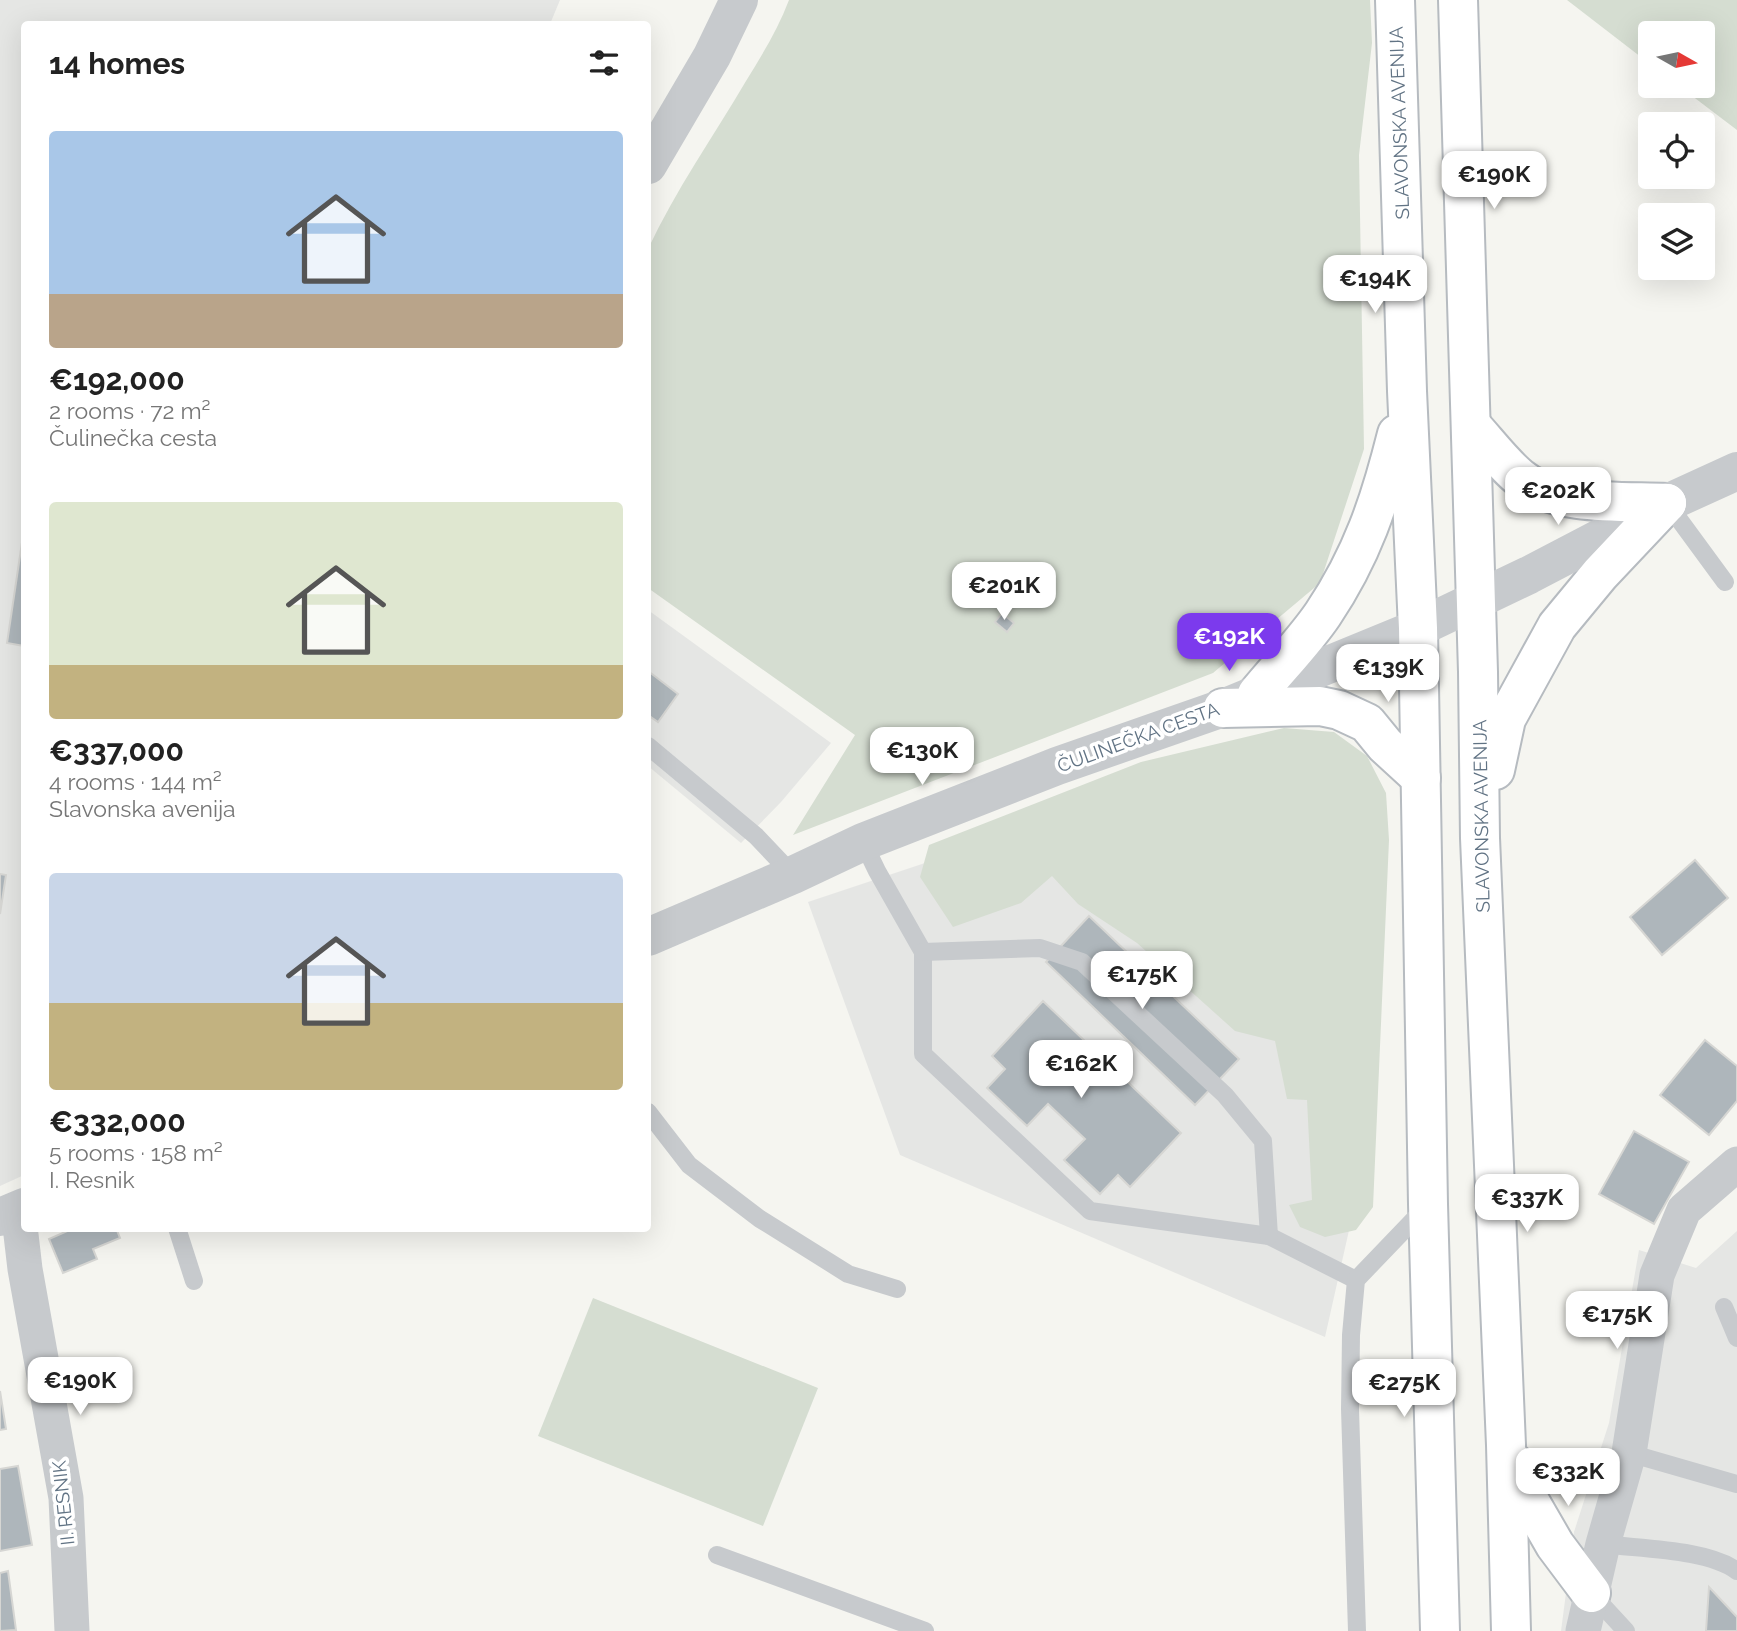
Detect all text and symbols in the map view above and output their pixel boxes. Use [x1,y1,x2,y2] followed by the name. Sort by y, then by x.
[1638,21,1715,98] north arrow
[1638,21,1715,280] map controls
[1385,26,1413,220] street label: SLAVONSKA AVENIJA
[585,44,623,82] icon: filters
[49,46,185,81] text: 14 homes
[1638,112,1715,189] button: locate
[1445,152,1543,211] pin: €190K
[1458,160,1530,187] text: €190K
[273,176,399,302] icon: home
[1638,203,1715,280] button: layers
[1326,256,1424,315] pin: €194K
[1339,264,1411,291] text: €194K
[49,362,185,397] text: €192,000
[49,397,210,424] text: 2 rooms · 72 m²
[49,424,217,451] text: Čulinečka cesta
[1509,468,1607,527] pin: €202K
[1521,476,1595,503] text: €202K
[273,547,399,673] icon: home
[955,562,1053,622] pin: €201K
[968,571,1040,598] text: €201K
[1180,614,1278,673] pin: €192K
[1193,622,1265,649] text: €192K
[1339,644,1437,704] pin: €139K
[1352,653,1424,680] text: €139K
[1054,697,1222,777] street label: ČULINEČKA CESTA
[1468,719,1494,913] street label: SLAVONSKA AVENIJA
[873,728,971,787] pin: €130K
[49,733,184,768] text: €337,000
[886,736,958,763] text: €130K
[49,768,222,795] text: 4 rooms · 144 m²
[49,795,236,822] text: Slavonska avenija
[273,918,399,1044] icon: home
[1093,951,1191,1011] pin: €175K
[1107,960,1177,987] text: €175K
[1032,1040,1130,1100] pin: €162K
[1045,1049,1117,1076] text: €162K
[49,1104,186,1139] text: €332,000
[49,1139,223,1166] text: 5 rooms · 158 m²
[49,1166,135,1193] text: I. Resnik
[1478,1174,1576,1234] pin: €337K
[1491,1183,1563,1210] text: €337K
[1568,1292,1666,1351] pin: €175K
[1582,1300,1652,1327] text: €175K
[31,1358,129,1417] pin: €190K
[1355,1360,1453,1419] pin: €275K
[44,1366,116,1393] text: €190K
[1368,1368,1440,1395] text: €275K
[1519,1448,1617,1508] pin: €332K
[1532,1457,1604,1484] text: €332K
[48,1459,78,1546] street label: II. RESNIK

